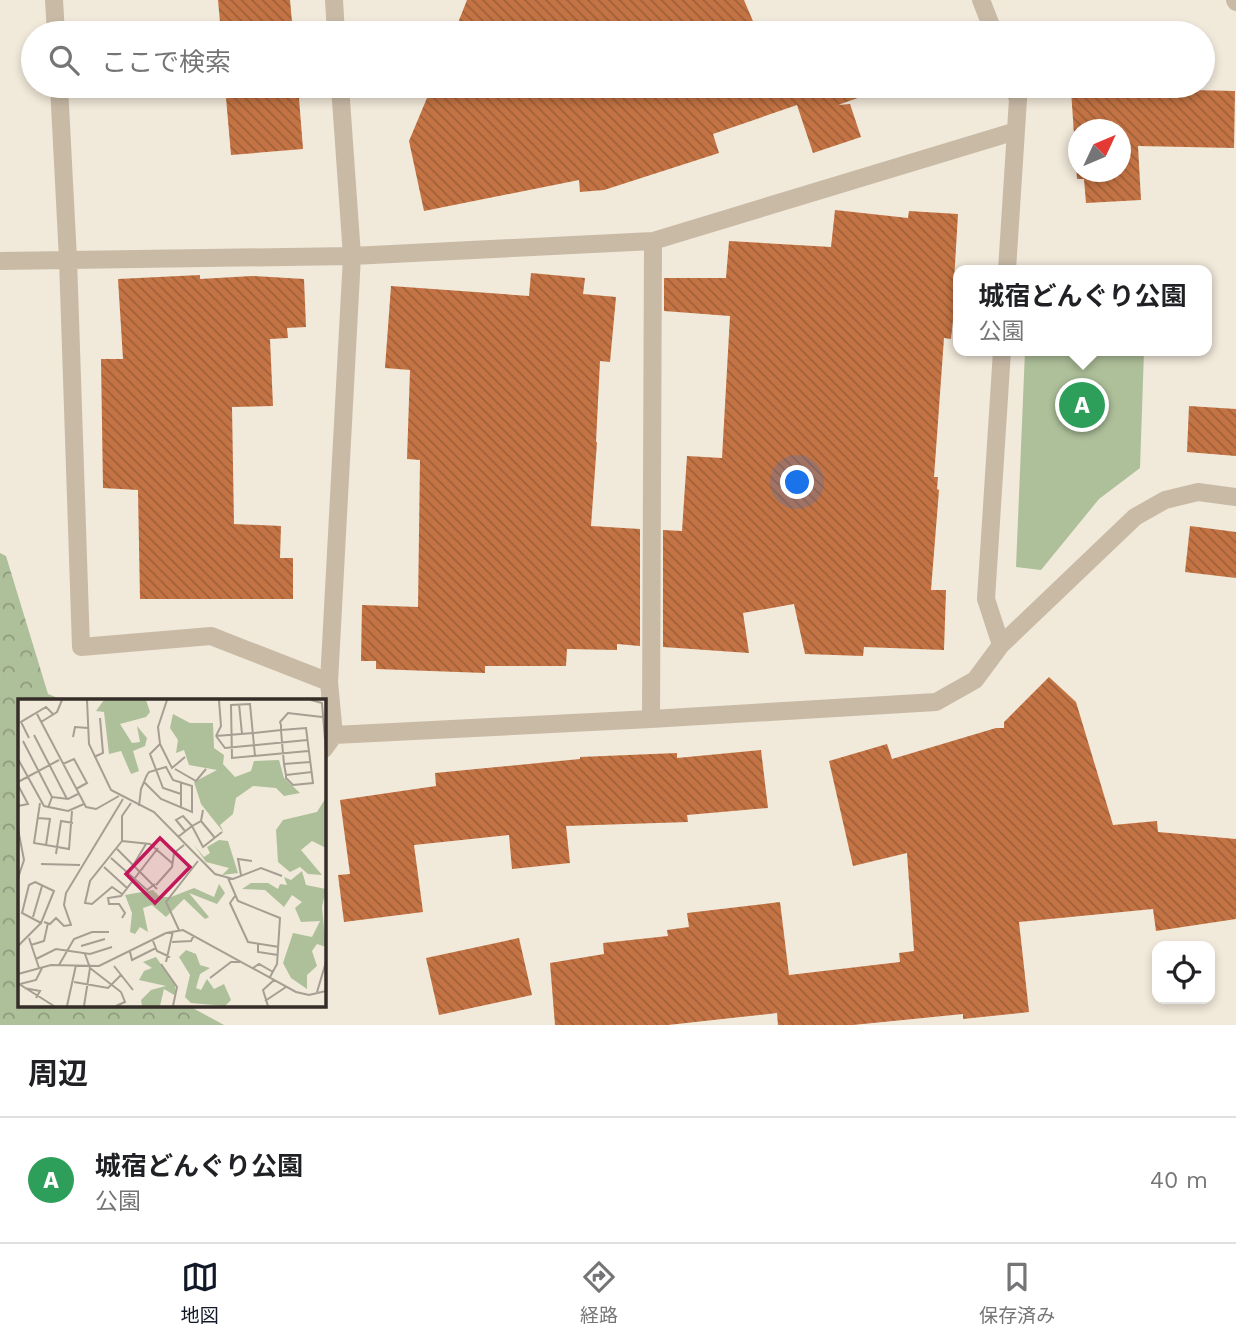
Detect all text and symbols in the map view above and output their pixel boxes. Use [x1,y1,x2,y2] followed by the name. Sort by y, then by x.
[21,21,1215,98] search box
[45,41,83,79] icon: search
[101,47,231,77] text: ここで検索
[1068,119,1131,182] north arrow
[953,265,1212,356] popup
[978,281,1187,311] text: 城宿どんぐり公園
[978,318,1024,345] text: 公園
[1059,379,1105,431] pin: A
[780,465,814,499] your location
[18,699,326,1007] inset map
[1152,941,1215,1004] map controls
[1152,941,1215,1004] button: locate
[28,1056,88,1091] text: 周辺
[95,1151,303,1181] text: 城宿どんぐり公園
[43,1167,59,1194] text: A
[1150,1167,1208,1194] text: 40 m
[95,1188,141,1215] text: 公園
[181,1258,219,1327] tab: 地図
[580,1258,618,1327] tab: 経路
[979,1258,1055,1327] tab: 保存済み

